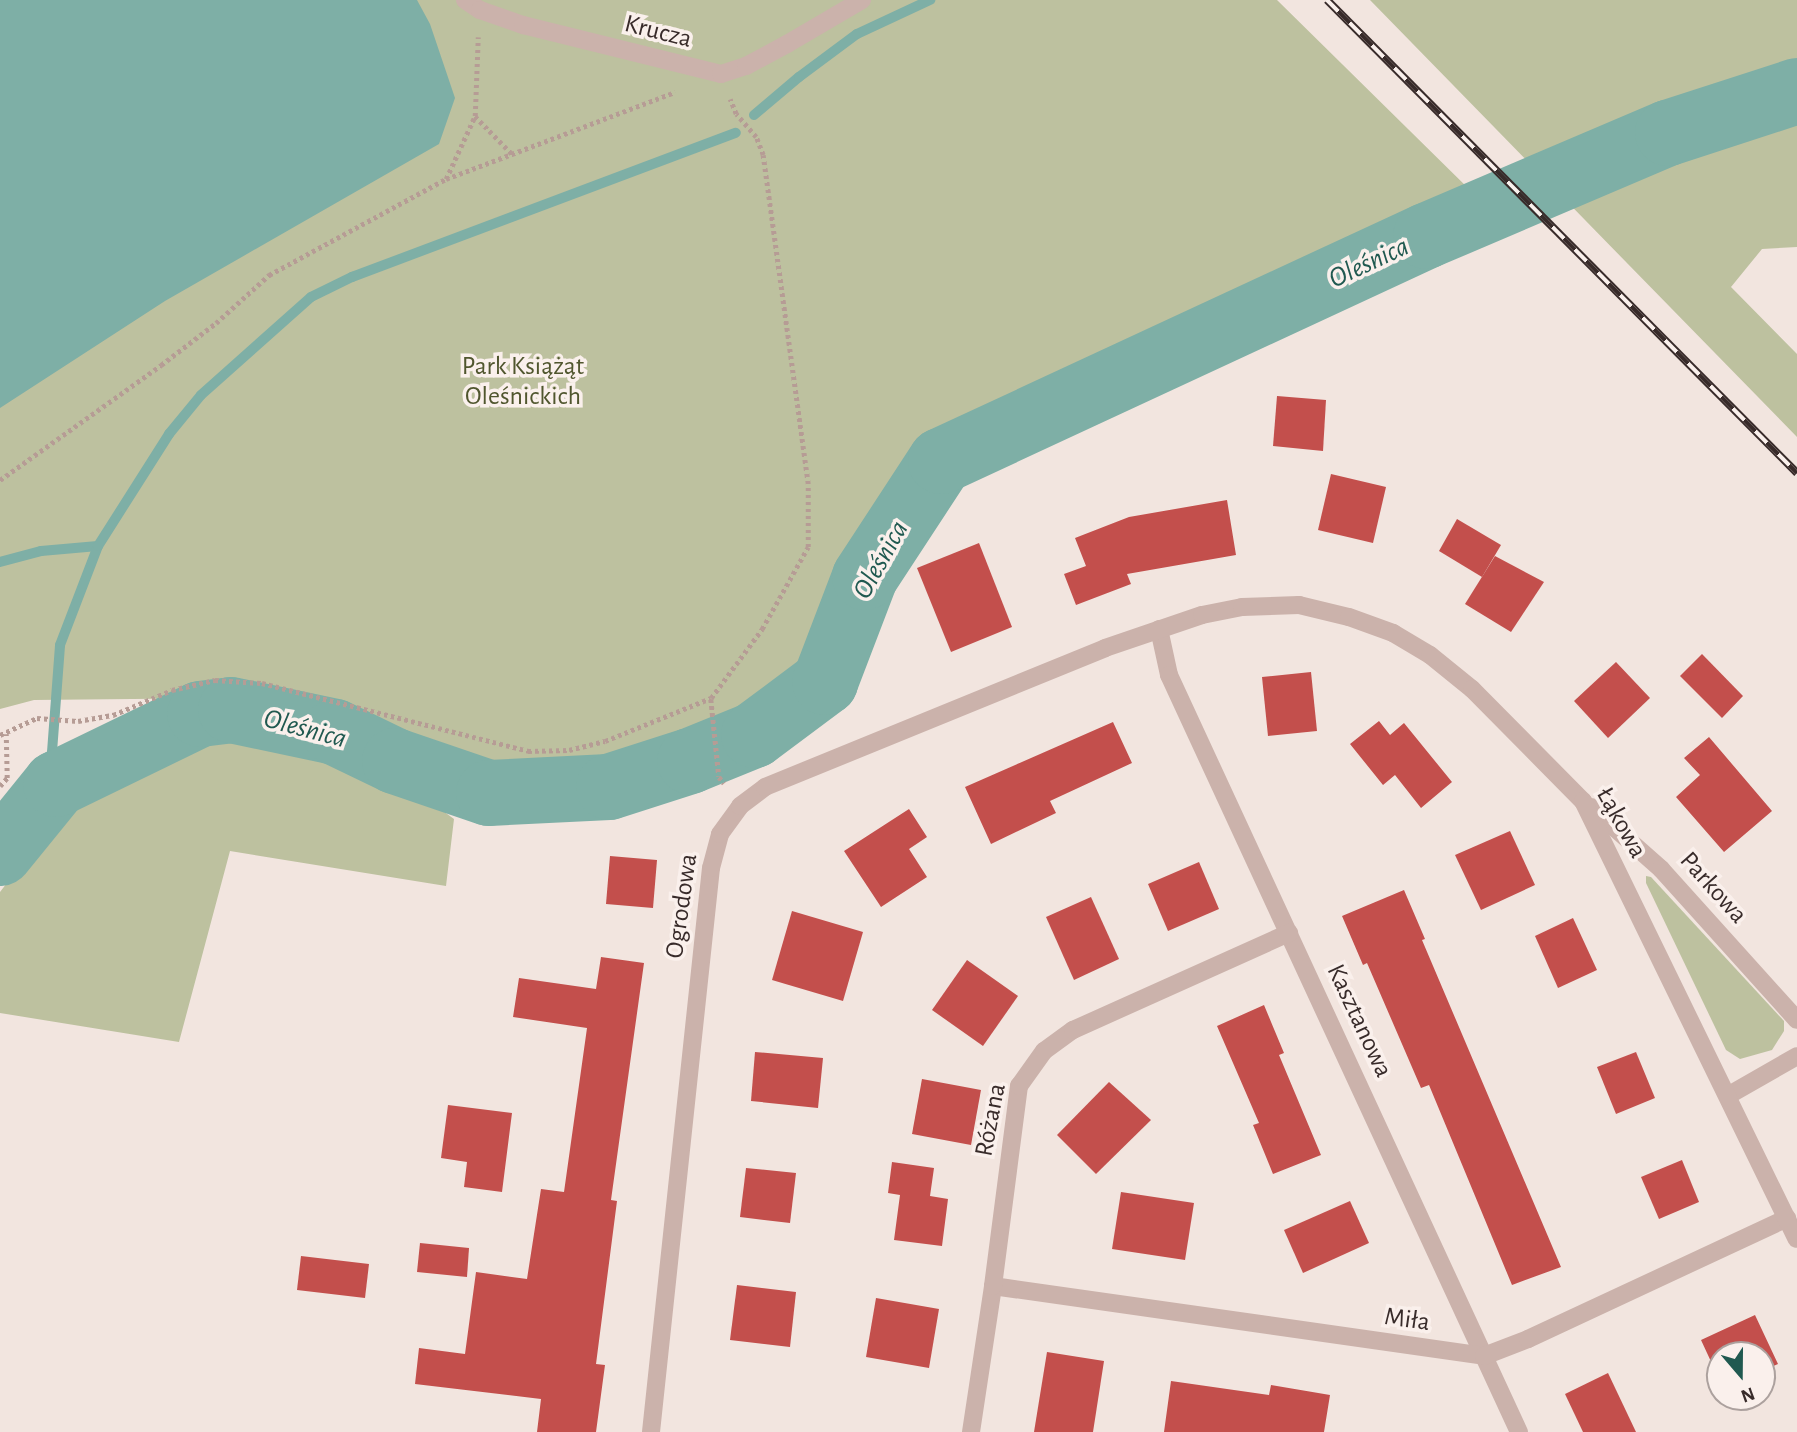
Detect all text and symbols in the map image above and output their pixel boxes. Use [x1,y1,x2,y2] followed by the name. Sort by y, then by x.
[621,9,695,55] street label: Krucza
[1324,230,1414,296] water label: Oleśnica
[462,351,584,412] park label: Park Książąt Oleśnickich
[846,515,916,605] water label: Oleśnica
[260,702,350,756] water label: Oleśnica
[1589,782,1653,864] street label: Łąkowa
[1673,846,1753,930] street label: Parkowa
[659,852,705,960] street label: Ogrodowa
[1319,959,1399,1083] street label: Kasztanowa
[969,1081,1013,1159] street label: Różana
[1382,1301,1432,1339] street label: Miła
[1706,1341,1776,1411] north arrow
[1738,1383,1757,1406] text: N

